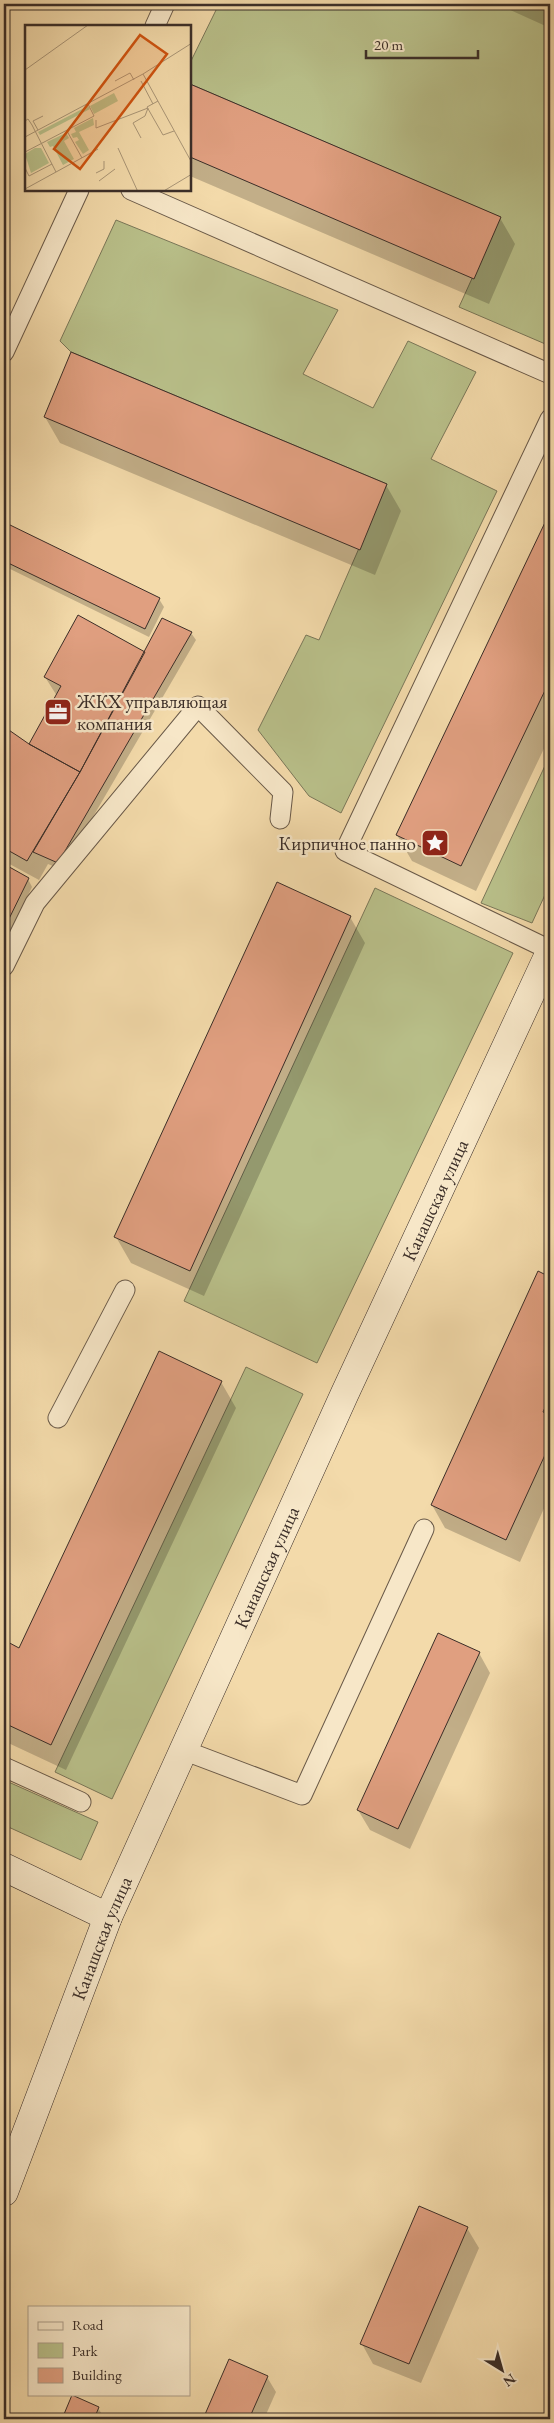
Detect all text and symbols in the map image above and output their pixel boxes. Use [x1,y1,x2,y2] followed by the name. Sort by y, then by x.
[25,25,191,191] inset map
[366,28,479,60] scale bar
[374,35,403,54] text: 20 m
[76,689,228,736] place label: ЖКХ управляющая компания
[43,697,73,727] office icon: ЖКХ управляющая компания
[420,828,450,858] place icon: Кирпичное панно
[279,831,416,856] place label: Кирпичное панно
[396,1135,474,1265] street label: Канашская улица
[228,1502,305,1632] street label: Канашская улица
[66,1872,138,2004] street label: Канашская улица
[28,2306,190,2396] legend
[72,2315,104,2334] text: Road
[72,2341,99,2360] text: Park
[476,2346,526,2396] north arrow
[72,2365,122,2384] text: Building
[499,2370,520,2391] text: N

